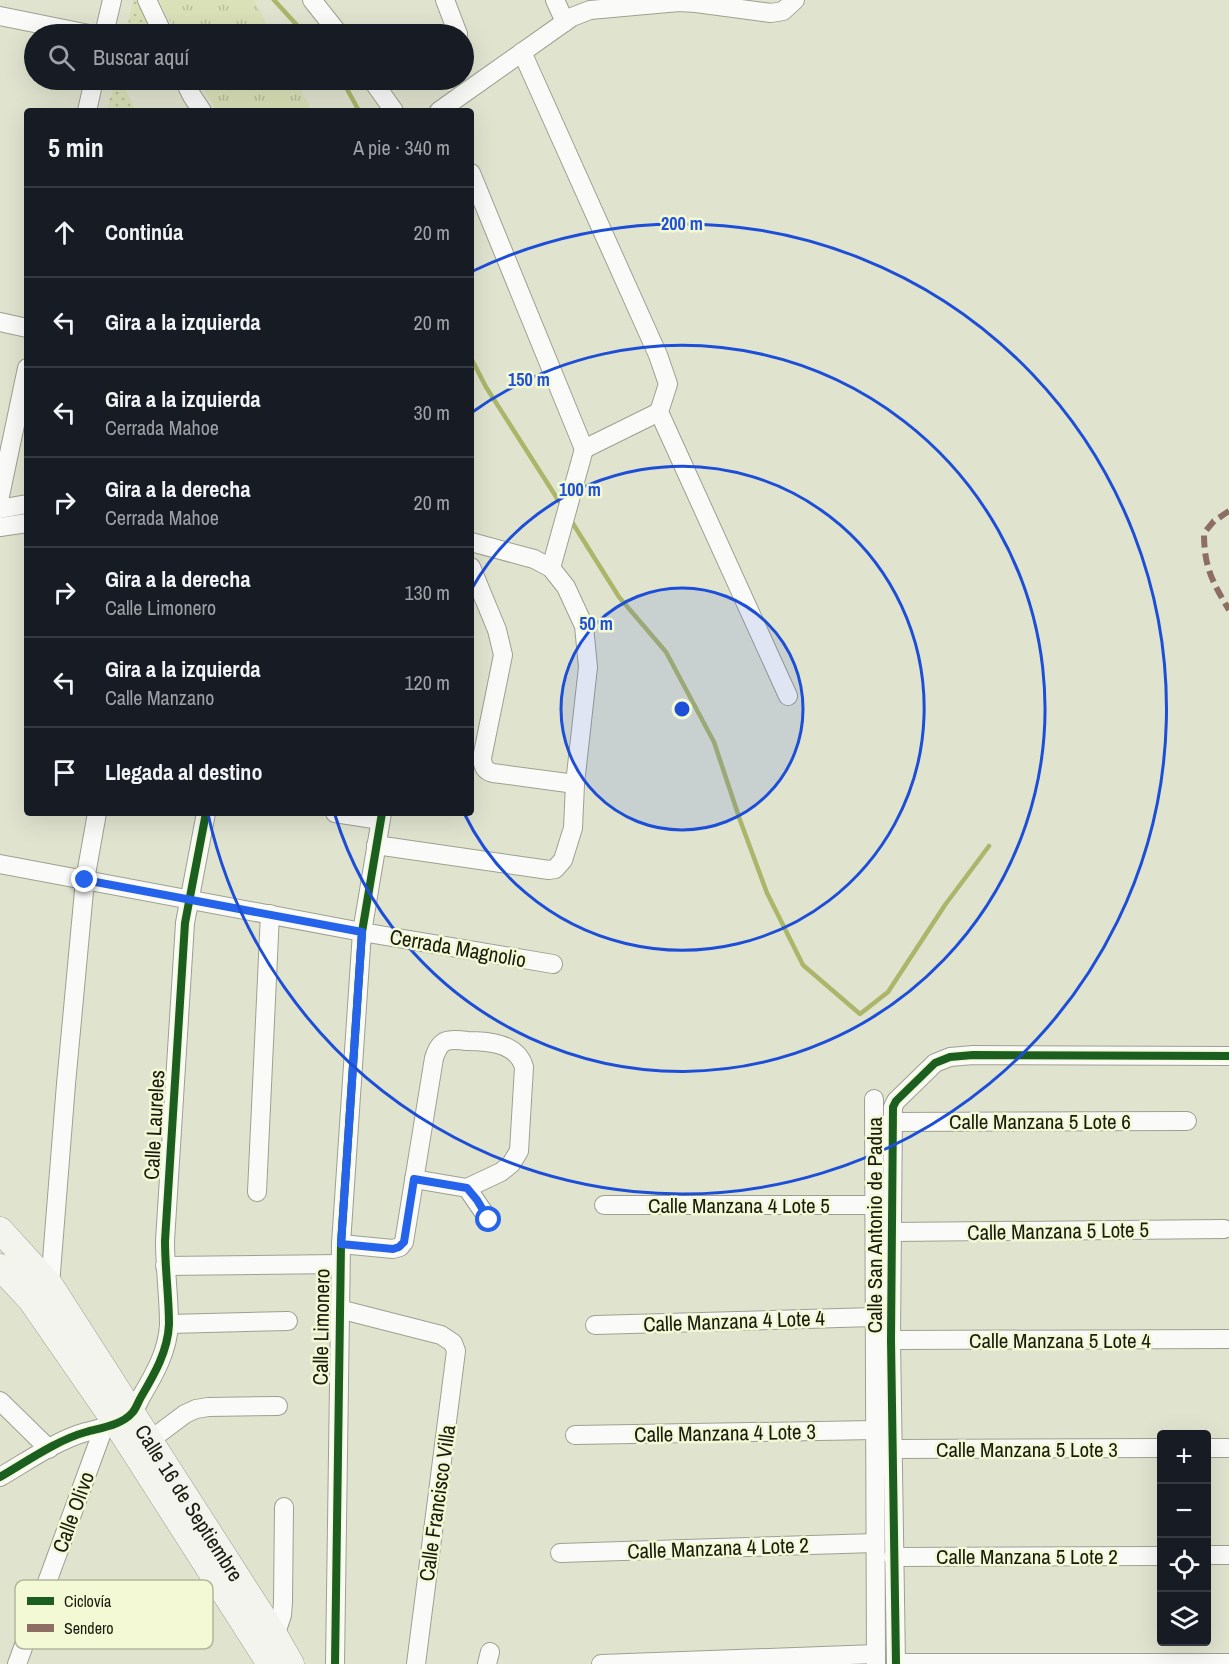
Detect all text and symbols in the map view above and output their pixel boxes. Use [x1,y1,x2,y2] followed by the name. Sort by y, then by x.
[24,24,474,90] search box
[45,41,78,74] icon: search
[93,42,189,72] text: Buscar aquí
[48,130,104,165] text: 5 min
[353,134,450,161] text: A pie · 340 m
[661,211,703,236] text: 200 m
[48,216,81,249] icon: ahead
[105,217,183,247] text: Continúa
[414,219,450,246] text: 20 m
[48,306,81,339] icon: left
[105,307,260,337] text: Gira a la izquierda
[414,309,450,336] text: 20 m
[508,367,550,392] text: 150 m
[105,384,260,414] text: Gira a la izquierda
[48,396,81,429] icon: left
[414,399,450,426] text: 30 m
[105,414,219,441] text: Cerrada Mahoe
[105,474,250,504] text: Gira a la derecha
[559,477,601,502] text: 100 m
[48,486,81,519] icon: right
[414,489,450,516] text: 20 m
[105,504,219,531] text: Cerrada Mahoe
[105,564,250,594] text: Gira a la derecha
[48,576,81,609] icon: right
[404,579,450,606] text: 130 m
[105,594,216,621] text: Calle Limonero
[579,611,613,636] text: 50 m
[105,654,260,684] text: Gira a la izquierda
[48,666,81,699] icon: left
[404,669,450,696] text: 120 m
[105,684,214,711] text: Calle Manzano
[672,699,692,719] centre of rings
[48,756,81,789] icon: arrive
[105,757,262,787] text: Llegada al destino
[71,866,97,892] route end
[388,922,528,974] street label: Cerrada Magnolio
[137,1069,171,1181] street label: Calle Laureles
[949,1107,1131,1136] street label: Calle Manzana 5 Lote 6
[860,1116,889,1333] street label: Calle San Antonio de Padua
[648,1191,830,1220] street label: Calle Manzana 4 Lote 5
[475,1206,501,1232] route start
[967,1215,1149,1247] street label: Calle Manzana 5 Lote 5
[305,1268,337,1386] street label: Calle Limonero
[643,1303,826,1339] street label: Calle Manzana 4 Lote 4
[969,1326,1151,1355] street label: Calle Manzana 5 Lote 4
[634,1417,816,1449] street label: Calle Manzana 4 Lote 3
[129,1419,251,1587] street label: Calle 16 de Septiembre
[412,1423,462,1583] street label: Calle Francisco Villa
[1157,1430,1211,1646] map controls
[1157,1430,1211,1484] button: +
[936,1435,1118,1464] street label: Calle Manzana 5 Lote 3
[45,1467,101,1557] street label: Calle Olivo
[1157,1484,1211,1538] button: −
[627,1530,809,1566] street label: Calle Manzana 4 Lote 2
[1157,1538,1211,1592] button: locate
[936,1542,1118,1571] street label: Calle Manzana 5 Lote 2
[15,1580,213,1649] legend
[64,1590,112,1612] text: Ciclovía
[1157,1592,1211,1646] button: layers
[64,1617,114,1639] text: Sendero

